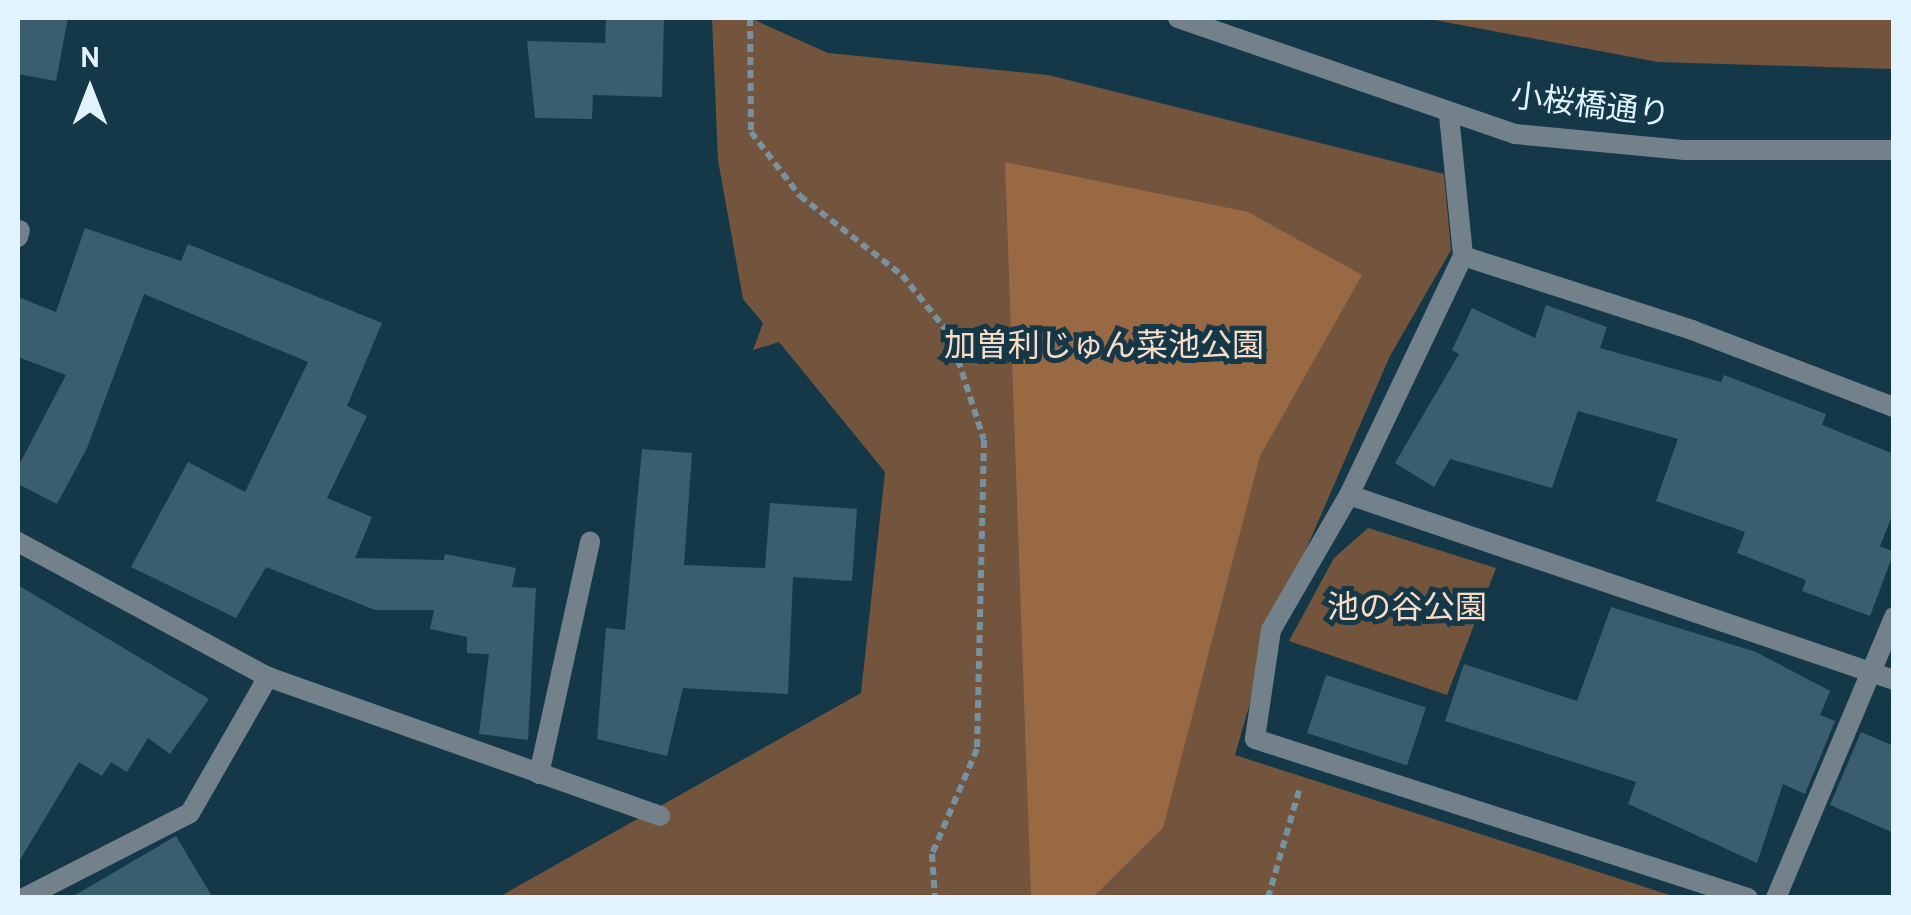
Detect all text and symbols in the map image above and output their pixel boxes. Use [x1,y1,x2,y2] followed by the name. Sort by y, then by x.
[40,40,140,140] north arrow
[80,42,100,78] text: N
[1508,79,1672,137] street label: 小桜橋通り
[944,329,1264,367] park label: 加曽利じゅん菜池公園
[1327,591,1487,629] park label: 池の谷公園

